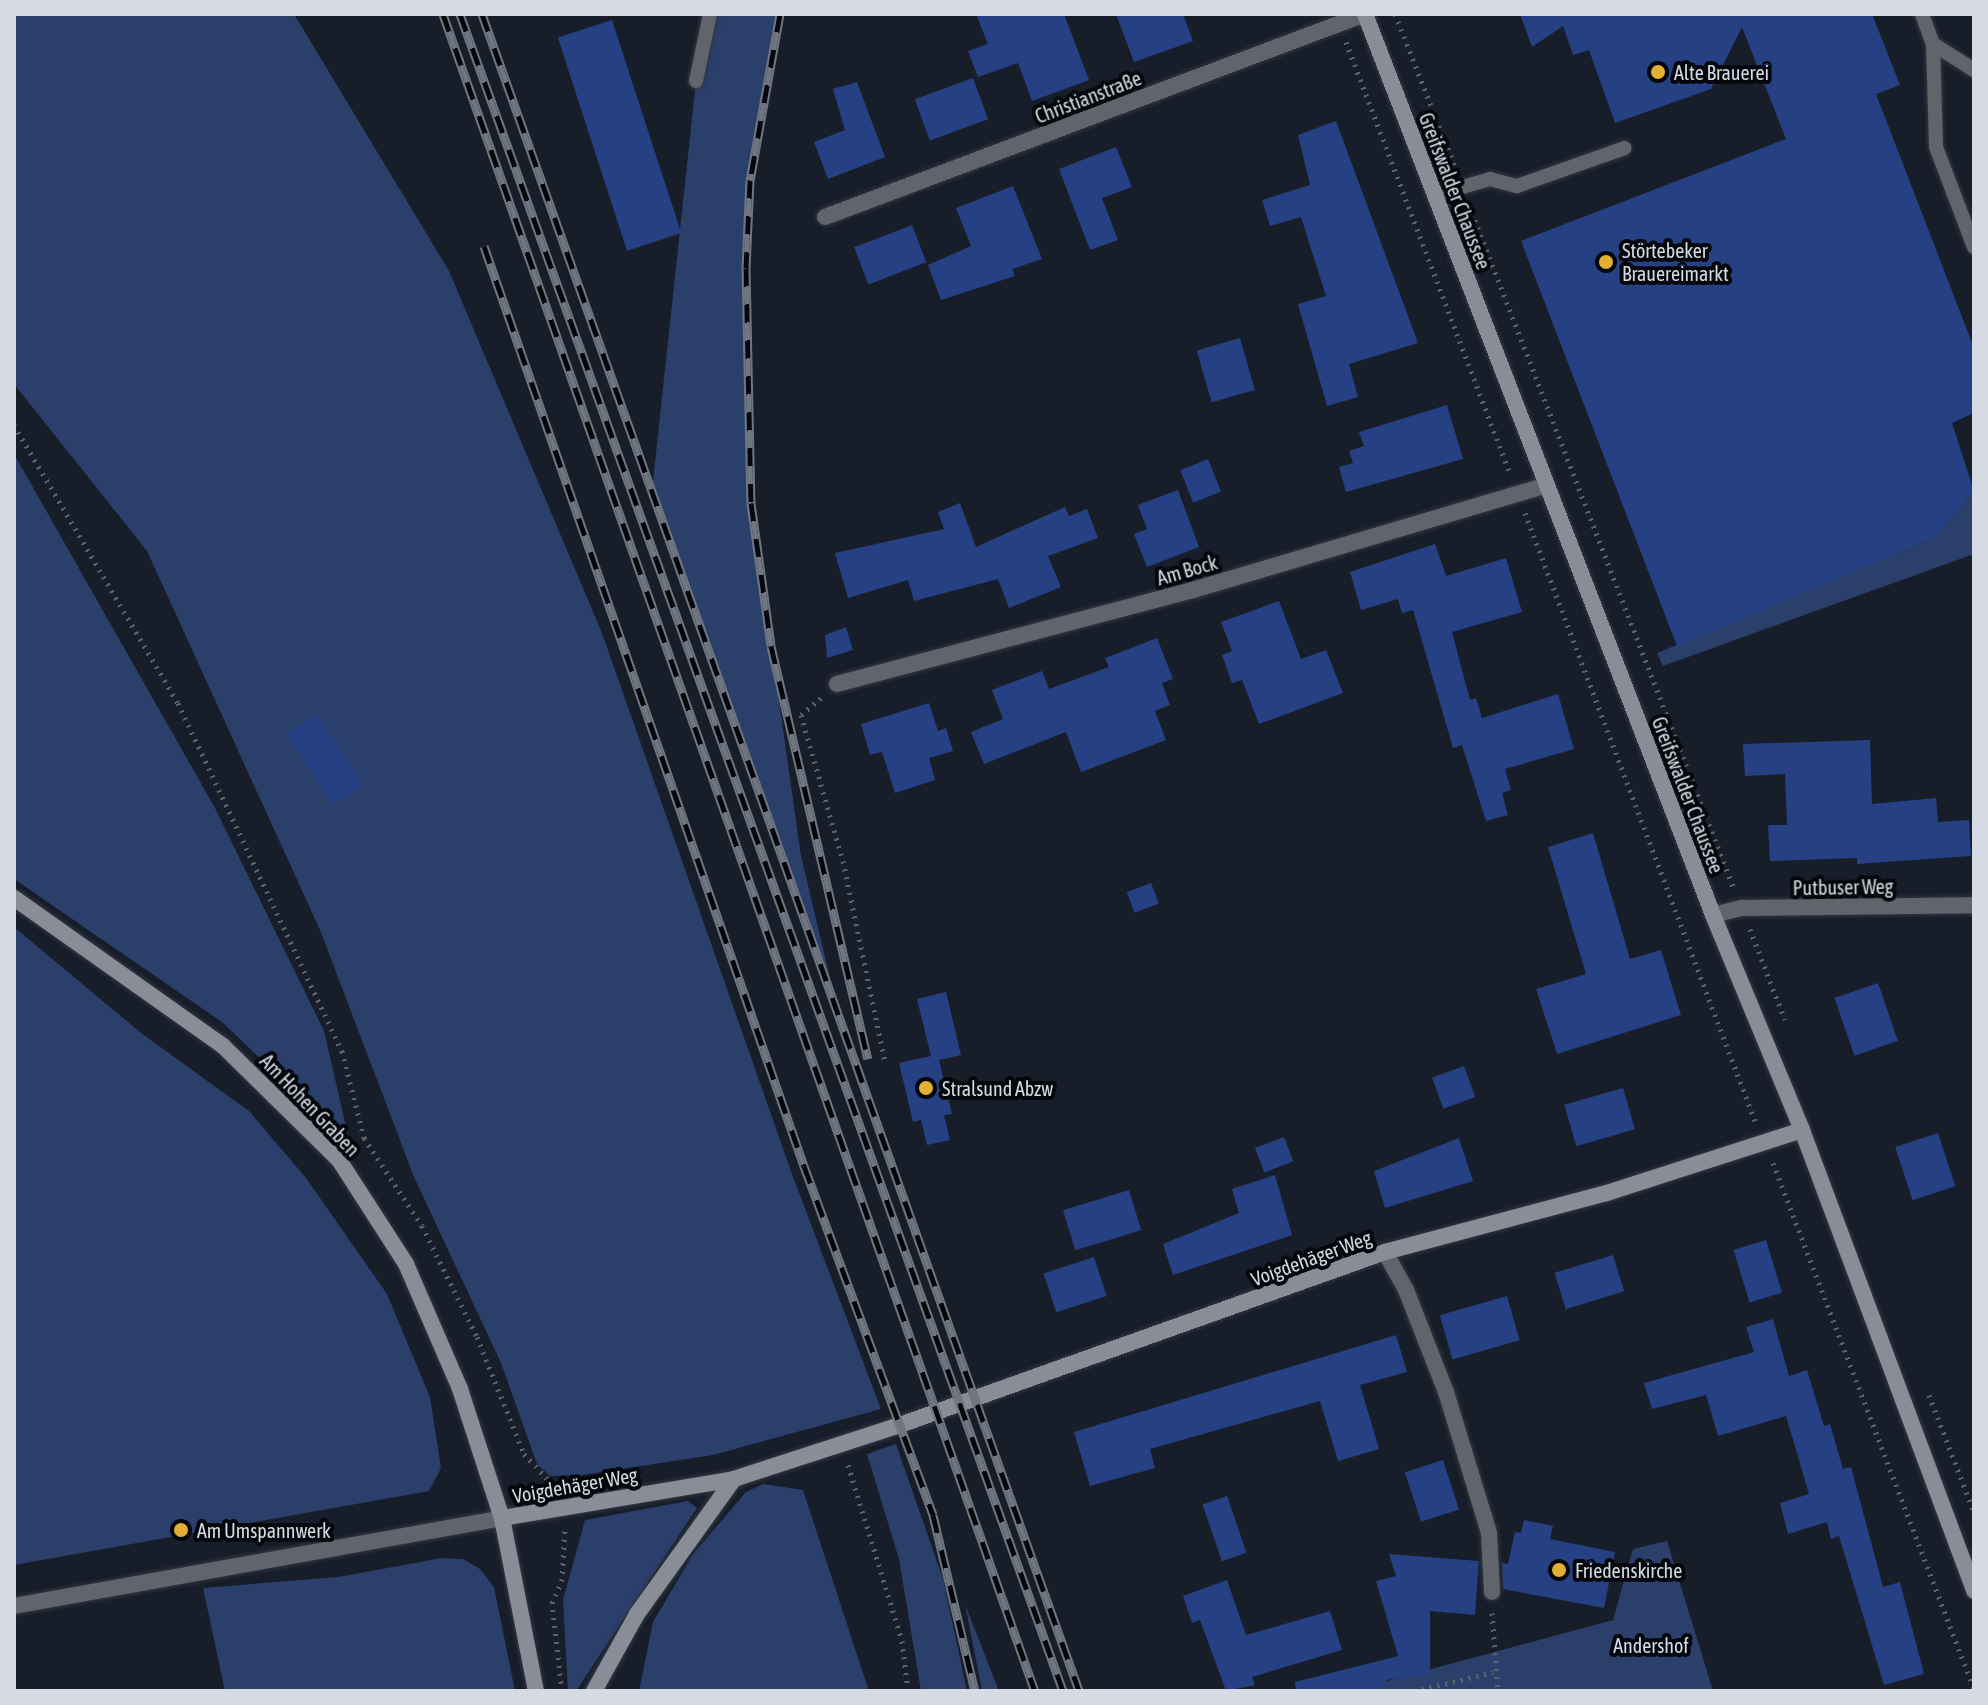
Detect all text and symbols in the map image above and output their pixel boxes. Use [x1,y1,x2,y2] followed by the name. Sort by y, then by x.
[1674,60,1769,84] place label: Alte Brauerei
[1649,63,1667,81] marker: Alte Brauerei
[1032,66,1144,128] street label: Christianstraße
[1414,109,1496,273] street label: Greifswalder Chaussee
[1622,238,1729,285] place label: Störtebeker Brauereimarkt
[1597,253,1615,271] marker: Störtebeker Brauereimarkt
[1154,550,1220,590] street label: Am Bock
[1647,713,1729,877] street label: Greifswalder Chaussee
[1792,874,1894,900] street label: Putbuser Weg
[255,1049,365,1161] street label: Am Hohen Graben
[942,1076,1053,1100] place label: Stralsund Abzw
[917,1079,935,1097] marker: Stralsund Abzw
[1247,1225,1375,1291] street label: Voigdehäger Weg
[511,1462,639,1508] street label: Voigdehäger Weg
[197,1518,331,1542] place label: Am Umspannwerk
[172,1521,190,1539] marker: Am Umspannwerk
[1575,1558,1682,1582] place label: Friedenskirche
[1550,1561,1568,1579] marker: Friedenskirche
[1613,1633,1689,1657] park label: Andershof

